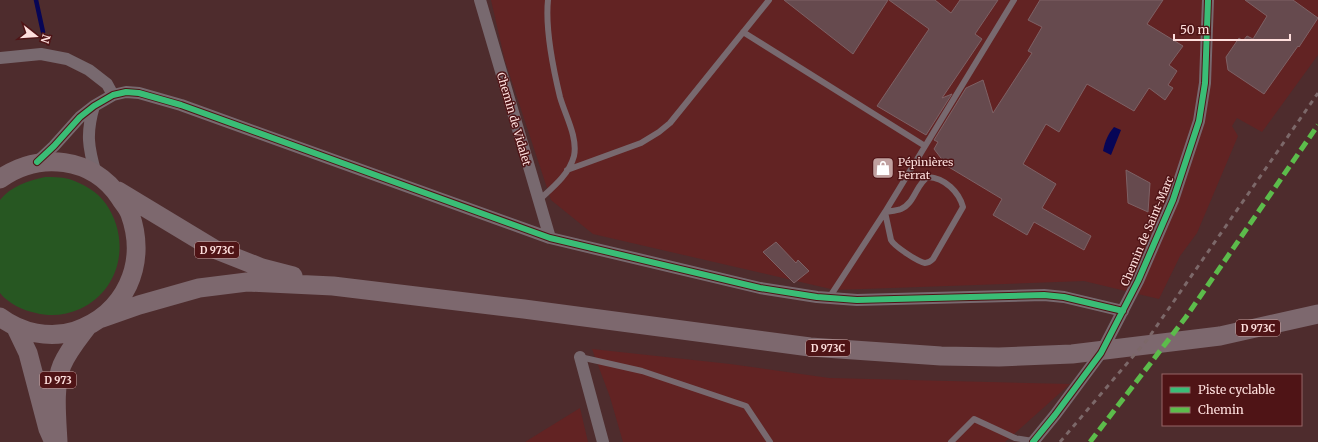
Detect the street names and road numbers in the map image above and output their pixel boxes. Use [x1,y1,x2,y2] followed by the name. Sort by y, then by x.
[494,71,534,168] street label: Chemin de Vidalet
[1117,173,1177,288] street label: Chemin de Saint-Marc
[195,242,239,258] road number: D 973C
[1236,320,1280,336] road number: D 973C
[806,340,850,356] road number: D 973C
[40,372,76,388] road number: D 973

